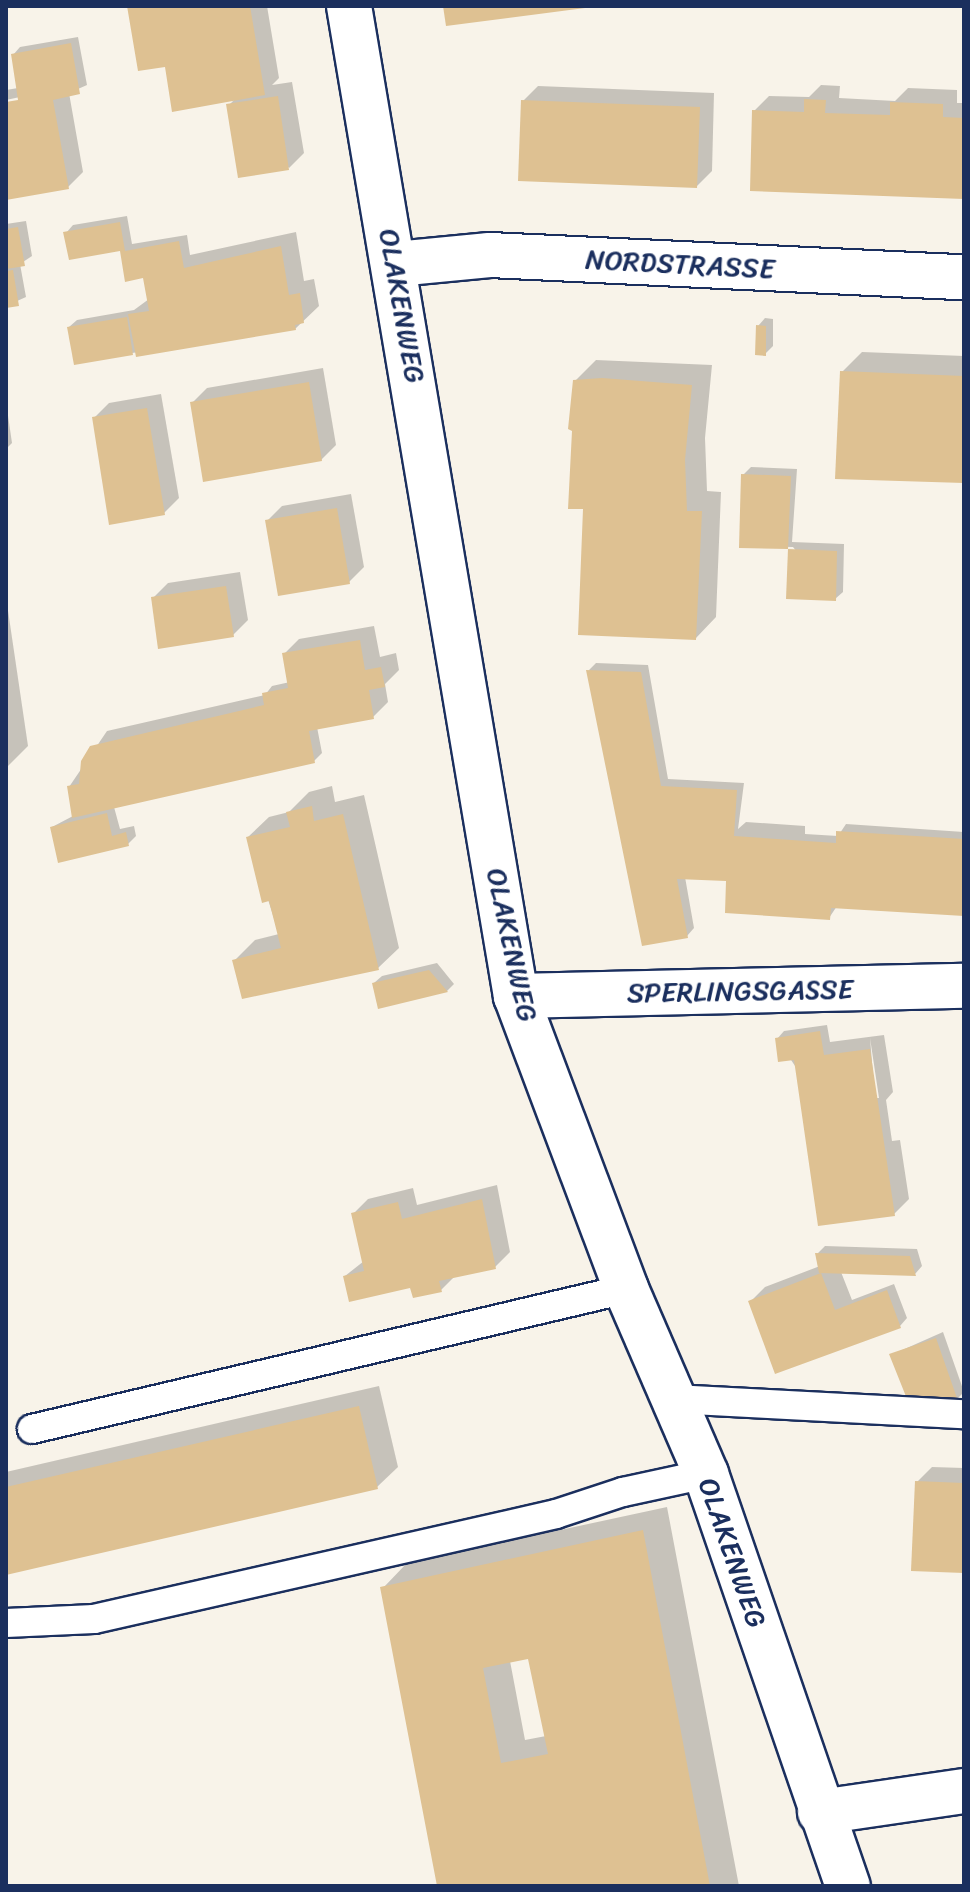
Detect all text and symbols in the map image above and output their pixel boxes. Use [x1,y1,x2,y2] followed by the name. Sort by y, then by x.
[372,226,432,386] street label: OLAKENWEG
[585,242,775,286] street label: NORDSTRASSE
[479,865,545,1025] street label: OLAKENWEG
[627,972,853,1010] street label: SPERLINGSGASSE
[691,1474,773,1632] street label: OLAKENWEG

